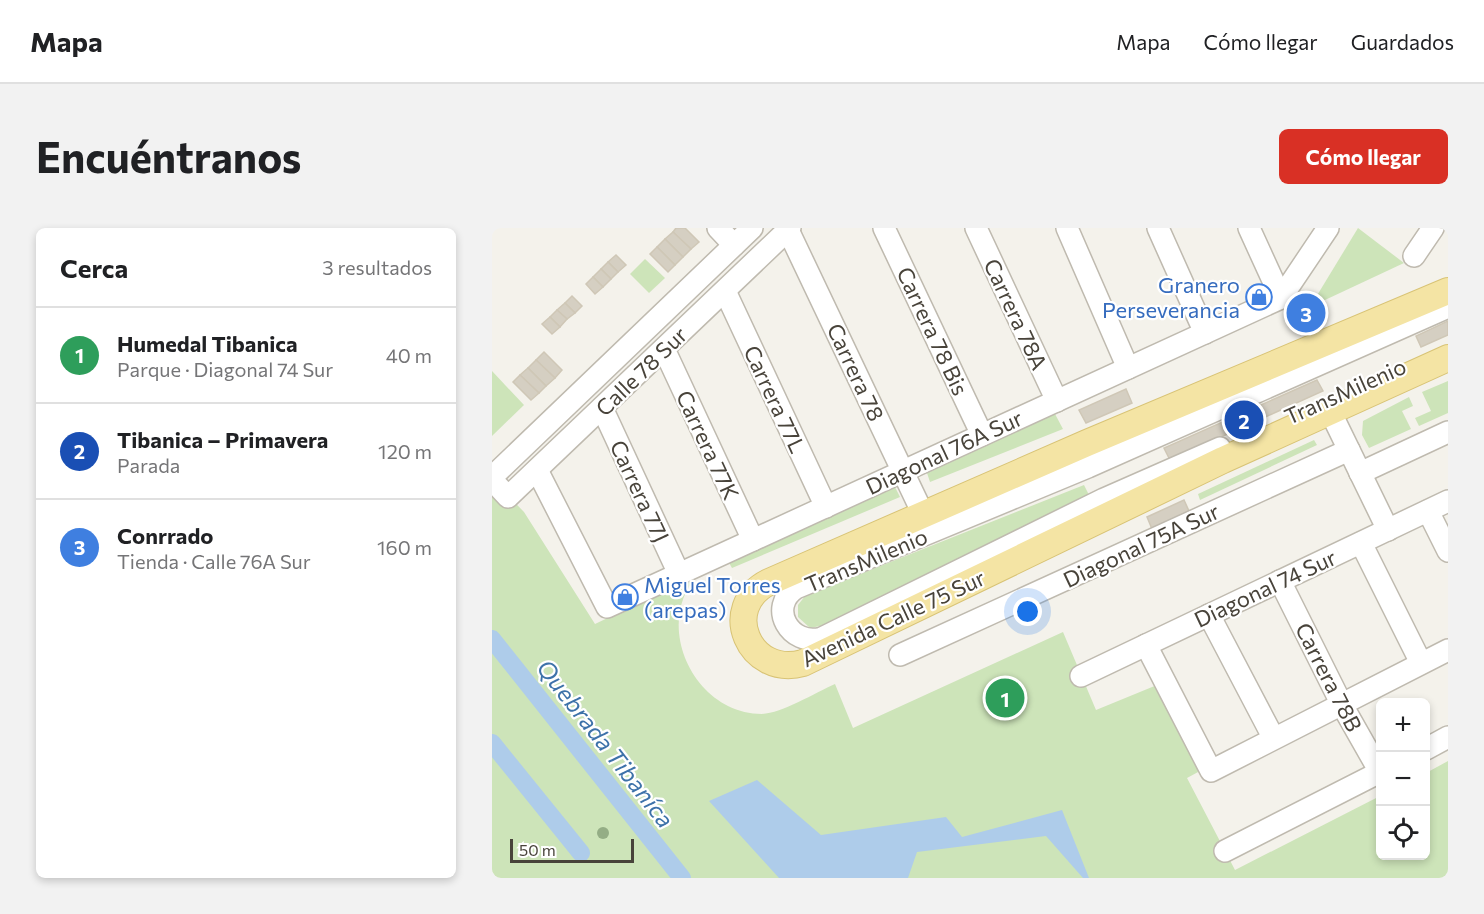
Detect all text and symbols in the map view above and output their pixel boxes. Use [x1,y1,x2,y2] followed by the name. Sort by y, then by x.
[30,24,103,58] text: Mapa
[1116,29,1171,54] text: Mapa
[1204,29,1318,54] text: Cómo llegar
[1351,29,1454,54] text: Guardados
[1279,129,1448,184] button: Cómo llegar
[36,130,301,182] text: Encuéntranos
[60,252,128,283] text: Cerca
[979,254,1053,374] street label: Carrera 78A
[322,255,432,279] text: 3 resultados
[891,262,975,400] street label: Carrera 78 Bis
[1102,271,1240,323] place label: Granero Perseverancia
[1244,282,1274,312] shop icon: Granero Perseverancia
[1286,290,1326,335] pin: 3
[822,319,890,425] street label: Carrera 78
[590,321,692,421] street label: Calle 78 Sur
[117,330,298,357] text: Humedal Tibanica
[738,341,812,457] street label: Carrera 77L
[75,343,84,367] text: 1
[386,343,432,367] text: 40 m
[1280,352,1410,430] street label: TransMilenio
[117,357,333,381] text: Parque · Diagonal 74 Sur
[671,386,745,504] street label: Carrera 77K
[1224,398,1263,442] pin: 2
[861,404,1027,500] street label: Diagonal 76A Sur
[117,426,328,453] text: Tibanica – Primavera
[605,436,675,546] street label: Carrera 77J
[74,439,85,463] text: 2
[378,439,432,463] text: 120 m
[117,453,180,477] text: Parada
[1059,497,1224,593] street label: Diagonal 75A Sur
[117,522,213,549] text: Conrrado
[801,522,931,598] street label: TransMilenio
[74,535,85,559] text: 3
[377,535,432,559] text: 160 m
[1190,543,1341,633] street label: Diagonal 74 Sur
[117,549,311,573] text: Tienda · Calle 76A Sur
[797,564,989,672] street label: Avenida Calle 75 Sur
[644,571,781,623] place label: Miguel Torres (arepas)
[610,582,640,612] shop icon: Miguel Torres (arepas)
[1013,597,1042,626] your location
[1290,618,1368,736] street label: Carrera 78B
[531,653,681,833] water label: Quebrada Tibaníca
[986,676,1024,720] pin: 1
[1376,698,1430,860] map controls
[1376,698,1430,752] button: +
[1376,752,1430,806] button: −
[1376,806,1430,860] button: locate
[510,836,634,864] scale bar
[519,840,556,859] text: 50 m

